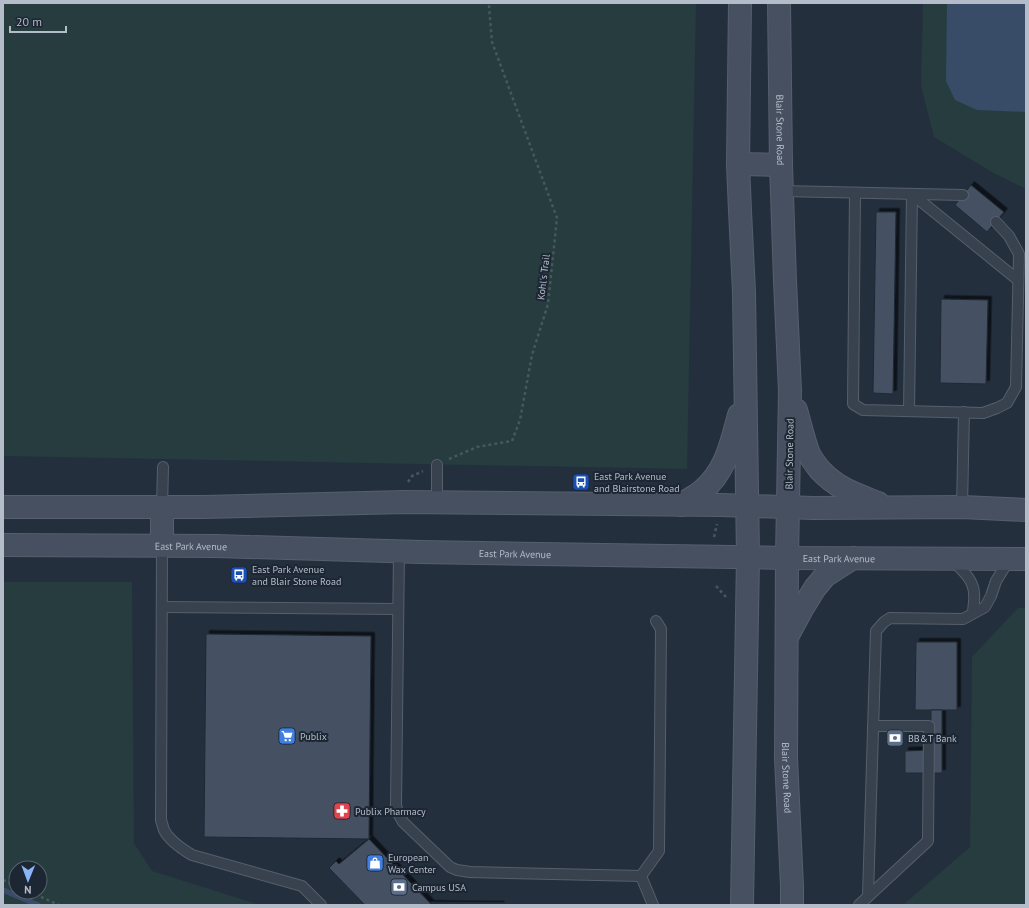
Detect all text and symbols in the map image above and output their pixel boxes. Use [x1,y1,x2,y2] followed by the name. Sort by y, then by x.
[10,8,66,34] scale bar
[16,14,42,29] text: 20 m
[773,94,787,166] street label: Blair Stone Road
[534,253,553,301] street label: Kohl's Trail
[782,418,797,490] street label: Blair Stone Road
[594,470,680,495] place label: East Park Avenue and Blairstone Road
[571,472,591,492] bus stop icon: East Park Avenue and Blairstone Road
[155,540,227,553] street label: East Park Avenue
[479,547,551,561] street label: East Park Avenue
[803,552,875,565] street label: East Park Avenue
[252,563,341,588] place label: East Park Avenue and Blair Stone Road
[229,565,249,585] bus stop icon: East Park Avenue and Blair Stone Road
[277,726,297,746] supermarket icon: Publix
[885,728,905,748] bank icon: BB&T Bank
[300,730,327,743] place label: Publix
[908,732,957,745] place label: BB&T Bank
[779,742,795,814] street label: Blair Stone Road
[332,801,352,821] pharmacy icon: Publix Pharmacy
[355,805,426,818] place label: Publix Pharmacy
[388,851,437,876] place label: European Wax Center
[365,853,385,873] shop icon: European Wax Center
[8,860,48,900] north arrow
[389,877,409,897] bank icon: Campus USA
[412,881,466,894] place label: Campus USA
[24,883,32,897] text: N

